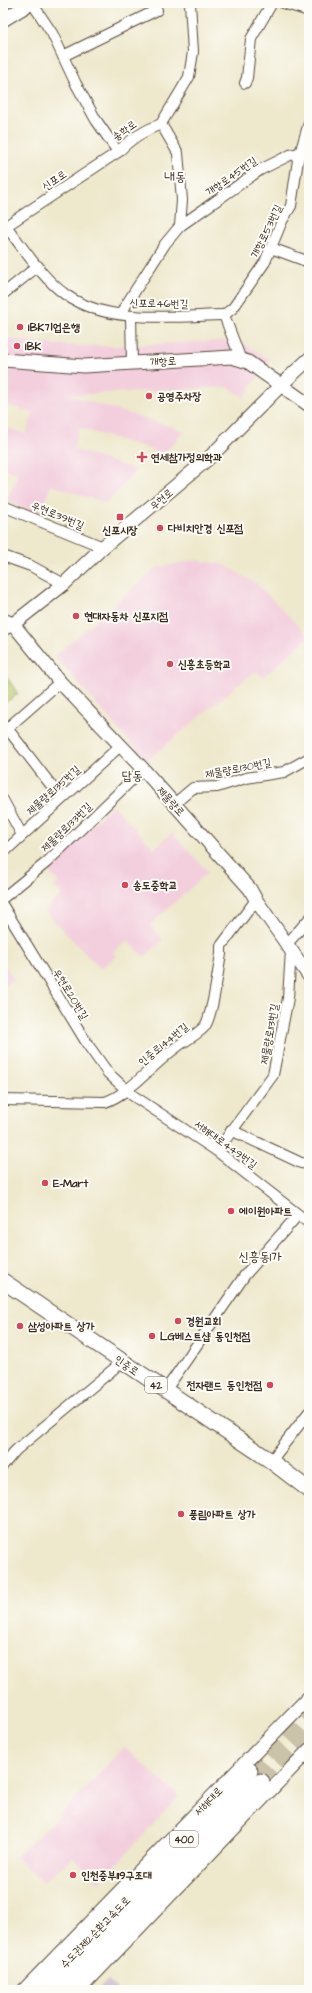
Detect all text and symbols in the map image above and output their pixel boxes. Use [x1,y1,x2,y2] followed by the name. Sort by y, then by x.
[109,117,140,144] street label: 송학로
[203,153,260,200] street label: 개항로45번길
[39,167,70,194] street label: 신포로
[165,168,185,186] district label: 내동
[247,202,286,260] street label: 개항로53번길
[130,295,189,312] street label: 신포로46번길
[28,320,80,335] place label: IBK기업은행
[15,322,25,332] marker: IBK기업은행
[25,339,41,354] place label: IBK
[12,341,22,351] marker: IBK
[149,353,177,370] street label: 개항로
[157,389,201,404] place label: 공영주차장
[144,391,154,401] marker: 공영주차장
[151,450,222,465] place label: 연세참가정의학과
[136,451,148,463] marker: 연세참가정의학과
[146,485,176,514] street label: 우현로
[29,498,87,533] street label: 우현로39번길
[115,512,125,522] marker: 신포시장
[168,521,243,536] place label: 다비치안경 신포점
[102,523,138,538] place label: 신포시장
[155,523,165,533] marker: 다비치안경 신포점
[84,609,168,624] place label: 현대자동차 신포지점
[71,611,81,621] marker: 현대자동차 신포지점
[178,657,231,672] place label: 신흥초등학교
[165,659,175,669] marker: 신흥초등학교
[204,755,273,782] street label: 제물량로130번길
[23,762,84,819] street label: 제물량로135번길
[122,767,142,785] district label: 답동
[153,783,188,820] street label: 제물량로
[38,799,95,856] street label: 제물량로133번길
[133,878,177,893] place label: 송도중학교
[120,880,130,890] marker: 송도중학교
[49,966,92,1023] street label: 우현로20번길
[257,1002,282,1066] street label: 제물량로113번길
[135,1019,192,1069] street label: 인중로144번길
[191,1116,260,1172] street label: 서해대로449번길
[53,1176,89,1191] place label: E-Mart
[40,1178,50,1188] marker: E-Mart
[239,1204,292,1219] place label: 에이원아파트
[226,1206,236,1216] marker: 에이원아파트
[238,1248,282,1266] district label: 신흥동1가
[186,1314,222,1329] place label: 경원교회
[173,1316,183,1326] marker: 경원교회
[28,1319,95,1334] place label: 삼성아파트 상가
[15,1321,25,1331] marker: 삼성아파트 상가
[160,1329,251,1344] place label: LG베스트샵 동인천점
[147,1331,157,1341] marker: LG베스트샵 동인천점
[112,1352,142,1379] street label: 인중로
[145,1377,167,1393] road number: 42
[186,1378,262,1393] place label: 전자랜드 동인천점
[265,1380,275,1390] marker: 전자랜드 동인천점
[189,1507,256,1522] place label: 풍림아파트 상가
[176,1509,186,1519] marker: 풍림아파트 상가
[191,1783,226,1819] street label: 서해대로
[170,1831,198,1847] road number: 400
[81,1868,152,1883] place label: 인천중부119구조대
[68,1870,78,1880] marker: 인천중부119구조대
[57,1893,134,1972] street label: 수도권제2순환고속도로

